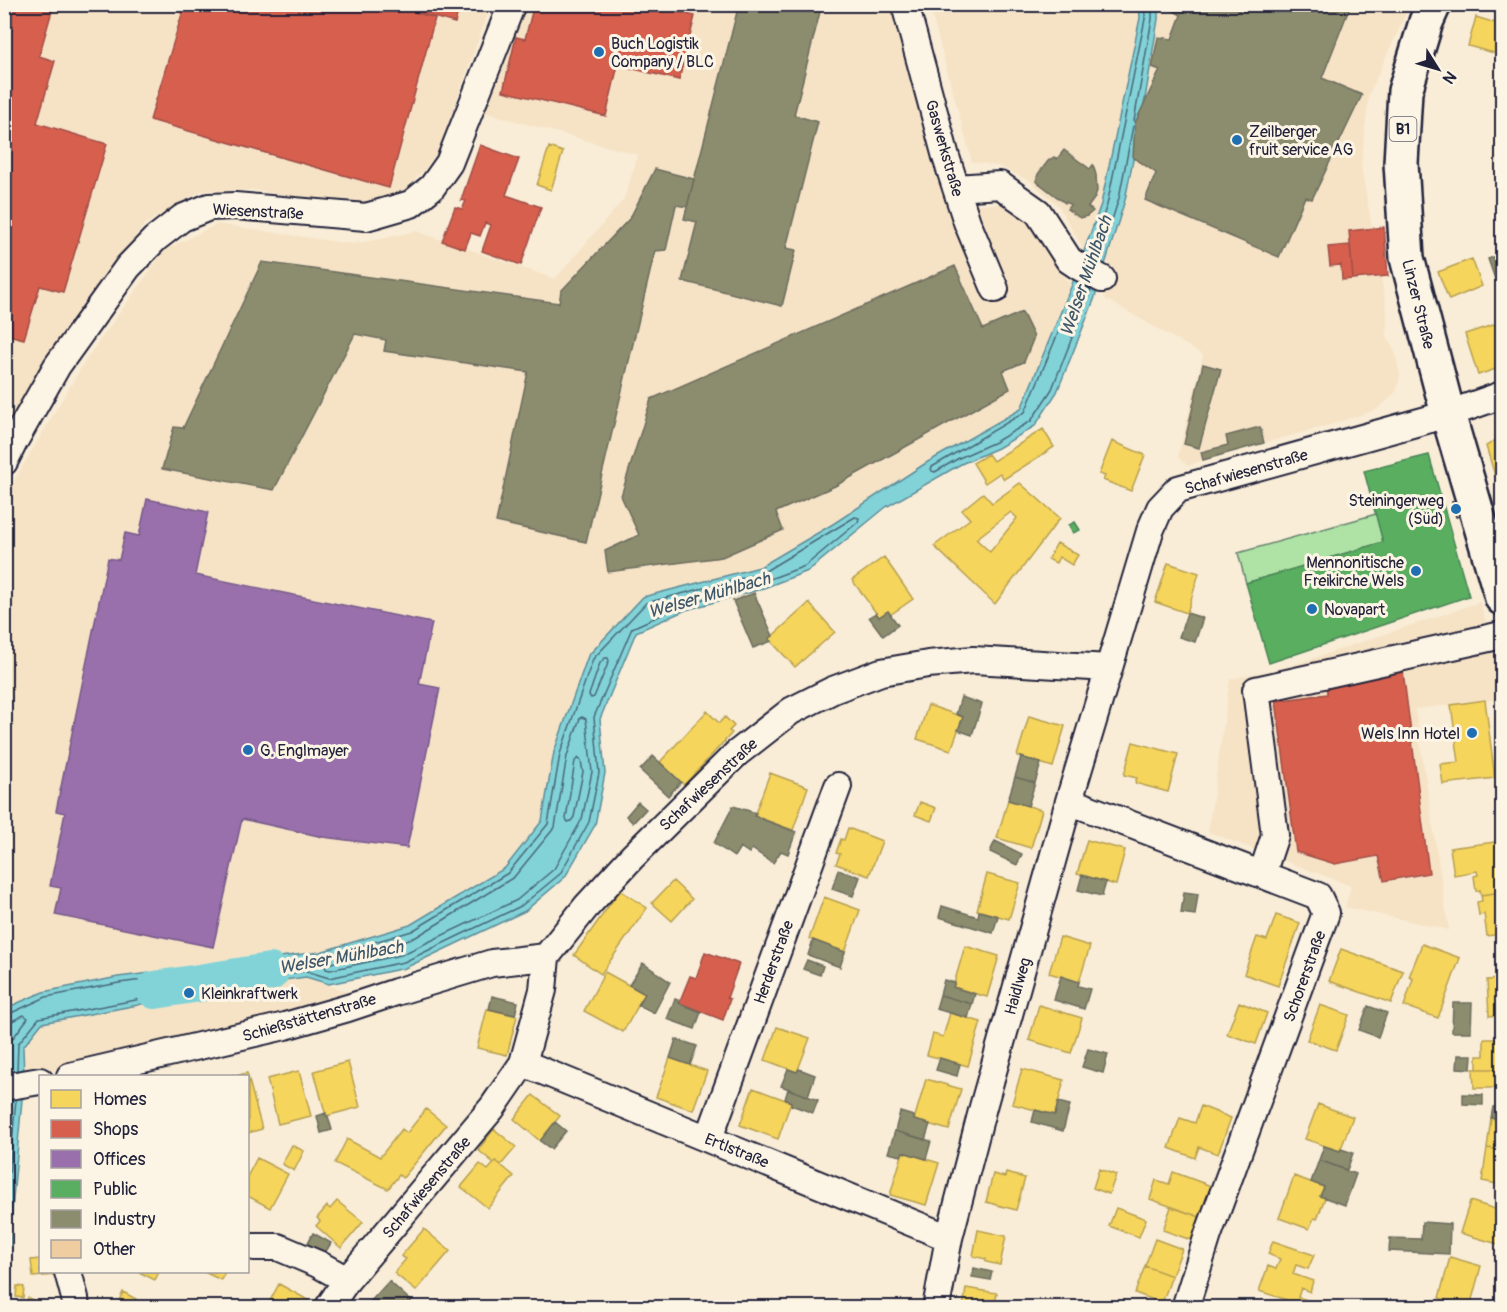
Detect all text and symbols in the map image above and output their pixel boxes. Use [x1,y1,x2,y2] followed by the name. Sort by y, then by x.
[611,34,714,72] place label: Buch Logistik Company / BLC
[1408,39,1468,99] north arrow
[592,45,606,59] marker: Buch Logistik Company / BLC
[1438,67,1460,88] text: N
[921,98,967,199] street label: Gaswerkstraße
[1390,117,1416,141] road number: B1
[1249,122,1353,160] place label: Zeilberger fruit service AG
[1230,133,1244,147] marker: Zeilberger fruit service AG
[212,200,304,224] street label: Wiesenstraße
[1055,212,1118,339] water label: Welser Mühlbach
[1397,257,1439,351] street label: Linzer Straße
[1182,445,1310,499] street label: Schafwiesenstraße
[1348,491,1444,529] place label: Steiningerweg (Süd)
[1449,502,1463,516] marker: Steiningerweg (Süd)
[1304,553,1404,591] place label: Mennonitische Freikirche Wels
[1409,564,1423,578] marker: Mennonitische Freikirche Wels
[646,567,774,624] water label: Welser Mühlbach
[1324,600,1386,620] place label: Novapart
[1305,602,1319,616] marker: Novapart
[1361,724,1460,744] place label: Wels Inn Hotel
[1465,726,1479,740] marker: Wels Inn Hotel
[655,734,762,835] street label: Schafwiesenstraße
[260,741,349,761] place label: G. Englmayer
[241,743,255,757] marker: G. Englmayer
[750,918,798,1007] street label: Herderstraße
[1279,928,1331,1025] street label: Schorerstraße
[277,935,406,980] water label: Welser Mühlbach
[1000,955,1036,1017] street label: Haidlweg
[201,984,298,1004] place label: Kleinkraftwerk
[182,986,196,1000] marker: Kleinkraftwerk
[240,989,379,1047] street label: Schießstättenstraße
[39,1075,249,1273] legend
[93,1088,146,1111] text: Homes
[93,1118,138,1141] text: Shops
[702,1129,772,1173] street label: Ertlstraße
[378,1132,475,1243] street label: Schafwiesenstraße
[93,1148,145,1171] text: Offices
[93,1178,137,1201] text: Public
[93,1208,156,1231] text: Industry
[93,1238,136,1261] text: Other

